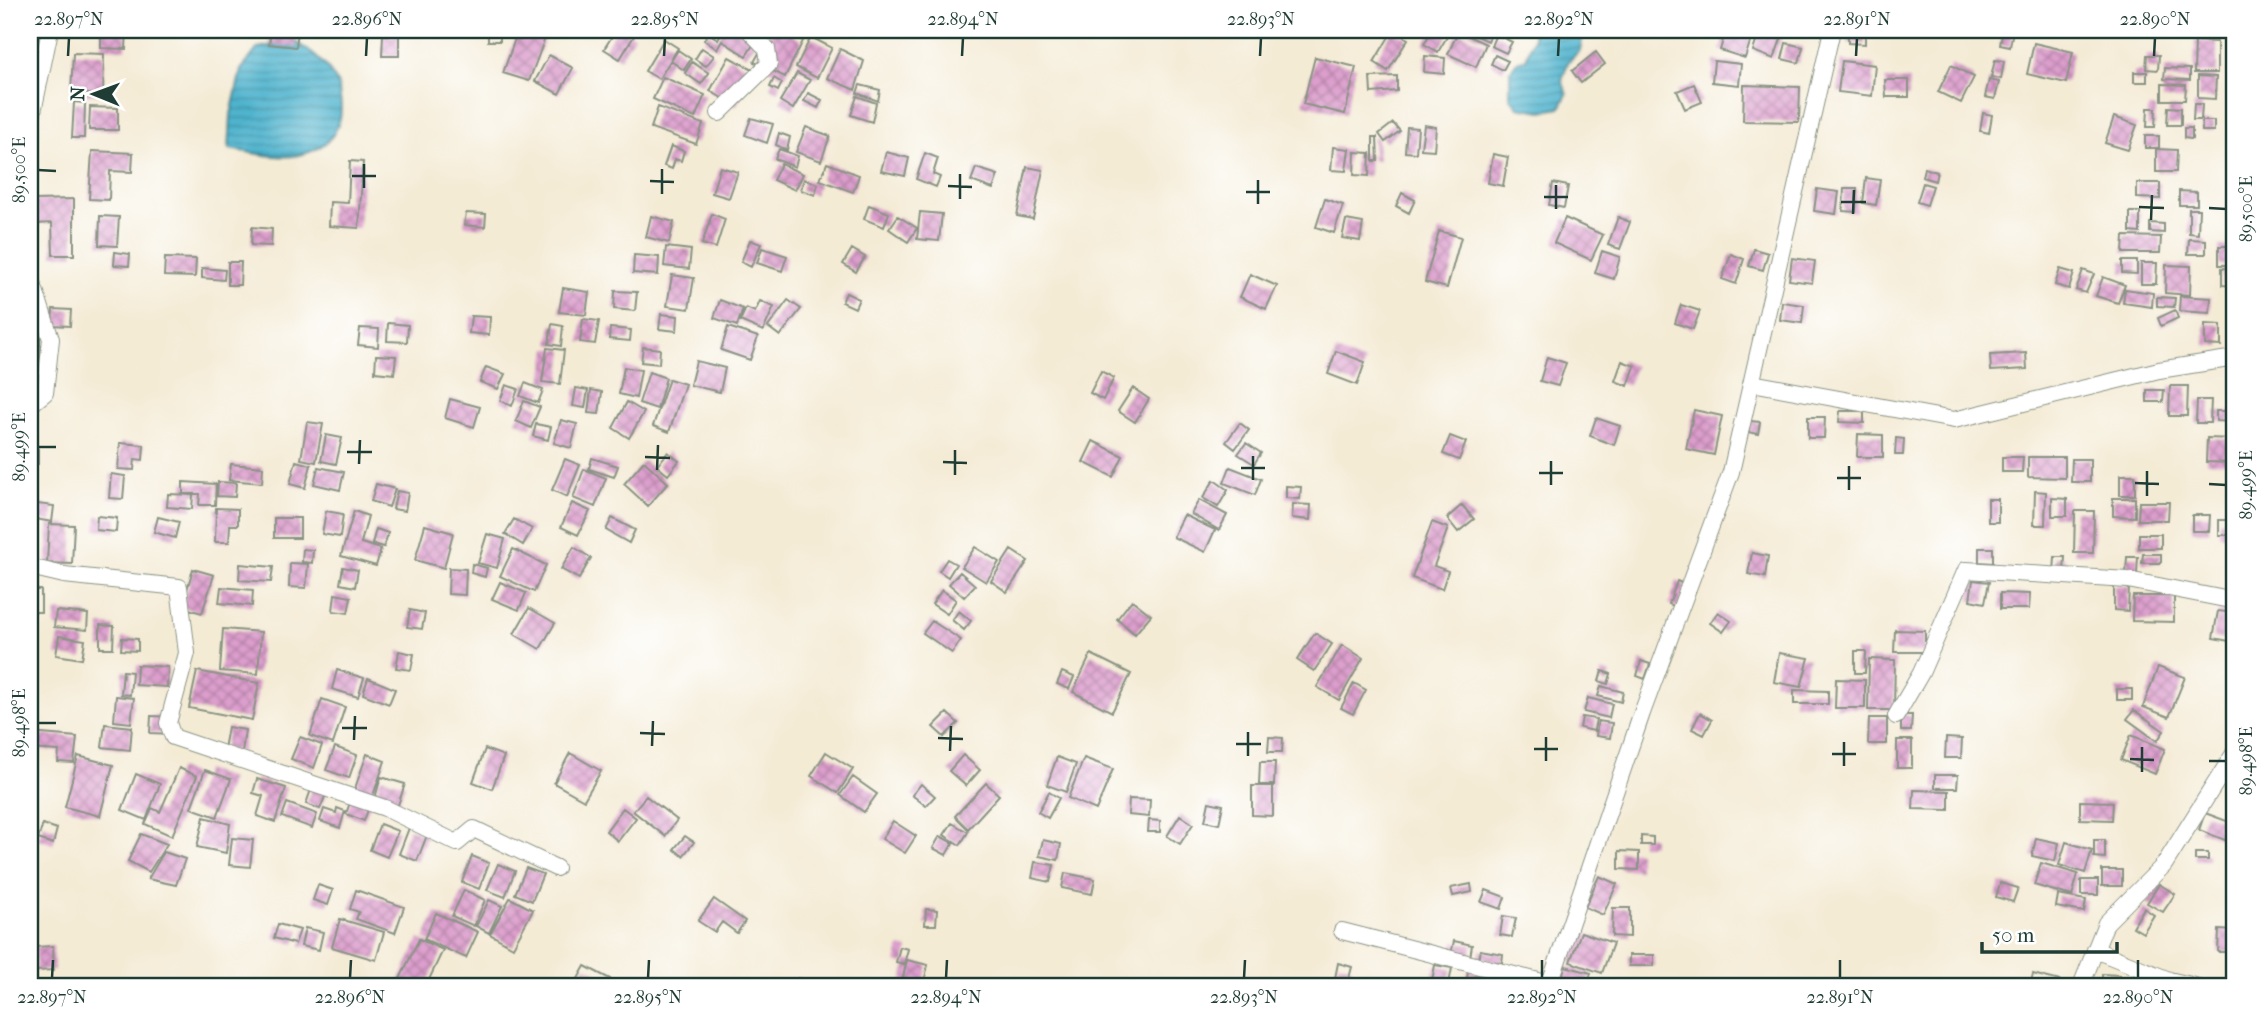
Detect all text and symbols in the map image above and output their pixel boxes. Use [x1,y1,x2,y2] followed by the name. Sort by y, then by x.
[34,9,104,30] text: 22.897°N
[332,9,403,30] text: 22.896°N
[631,9,700,30] text: 22.895°N
[927,9,999,30] text: 22.894°N
[1227,9,1295,30] text: 22.893°N
[1524,9,1594,30] text: 22.892°N
[1823,9,1891,30] text: 22.891°N
[2120,9,2191,30] text: 22.890°N
[60,60,130,130] north arrow
[67,86,89,101] text: N
[9,137,30,203] text: 89.500°E
[2236,176,2257,242] text: 89.500°E
[9,412,30,482] text: 89.499°E
[2236,450,2257,520] text: 89.499°E
[9,688,30,758] text: 89.498°E
[2236,726,2257,796] text: 89.498°E
[1982,911,2116,955] scale bar
[1992,923,2035,947] text: 50 m
[17,987,87,1008] text: 22.897°N
[315,987,386,1008] text: 22.896°N
[614,987,683,1008] text: 22.895°N
[910,987,982,1008] text: 22.894°N
[1210,987,1278,1008] text: 22.893°N
[1507,987,1577,1008] text: 22.892°N
[1806,987,1874,1008] text: 22.891°N
[2103,987,2174,1008] text: 22.890°N

